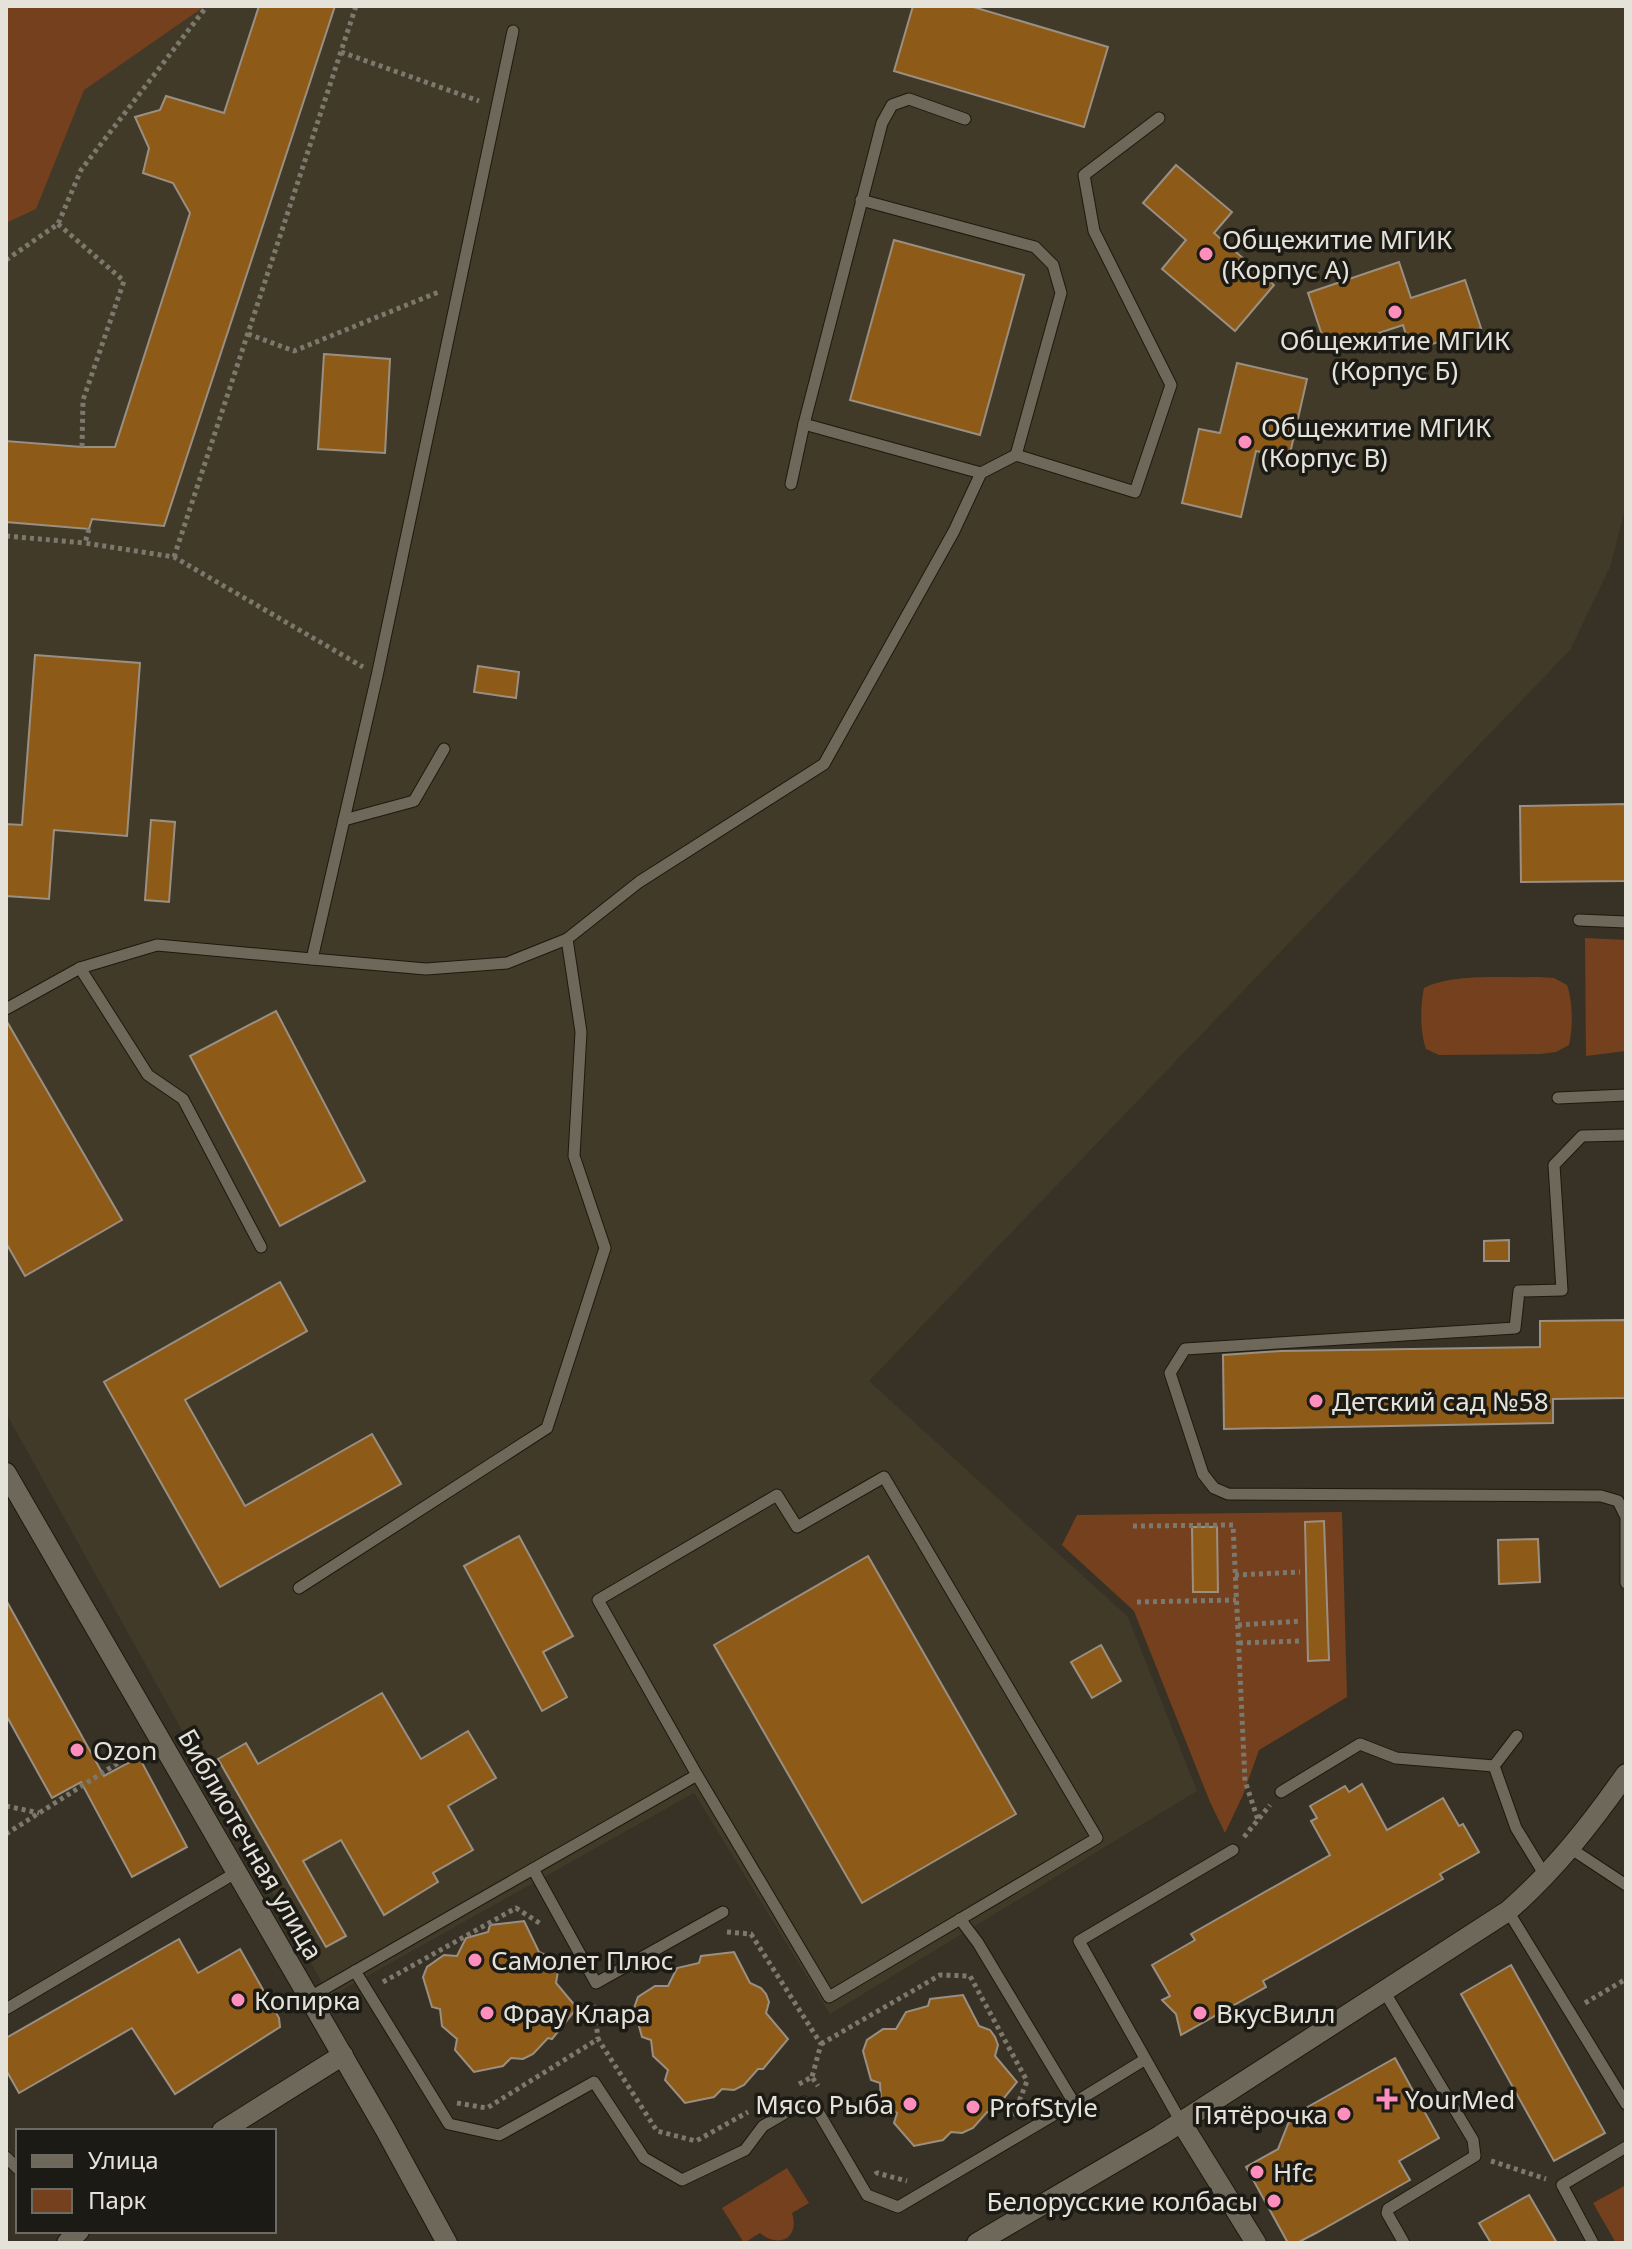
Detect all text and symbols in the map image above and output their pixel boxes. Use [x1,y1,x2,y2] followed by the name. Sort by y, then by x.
[1222,221,1452,287] place label: Общежитие МГИК (Корпус А)
[1197,245,1215,263] marker: Общежитие МГИК (Корпус А)
[1386,303,1404,321] marker: Общежитие МГИК (Корпус Б)
[1280,322,1510,388] place label: Общежитие МГИК (Корпус Б)
[1261,409,1491,475] place label: Общежитие МГИК (Корпус В)
[1236,433,1254,451] marker: Общежитие МГИК (Корпус В)
[1332,1383,1549,1419] place label: Детский сад №58
[1307,1392,1325,1410] marker: Детский сад №58
[170,1722,332,1966] street label: Библиотечная улица
[93,1732,157,1768] place label: Ozon
[68,1741,86,1759] marker: Ozon
[491,1942,674,1978] place label: Самолет Плюс
[466,1951,484,1969] marker: Самолет Плюс
[254,1982,361,2018] place label: Копирка
[229,1991,247,2009] marker: Копирка
[503,1995,650,2031] place label: Фрау Клара
[1216,1995,1336,2031] place label: ВкусВилл
[478,2004,496,2022] marker: Фрау Клара
[1191,2004,1209,2022] marker: ВкусВилл
[1405,2081,1515,2117] place label: YourMed
[755,2086,894,2122] place label: Мясо Рыба
[1376,2088,1398,2110] marker: YourMed
[989,2089,1098,2125] place label: ProfStyle
[901,2095,919,2113] marker: Мясо Рыба
[1194,2096,1328,2132] place label: Пятёрочка
[964,2098,982,2116] marker: ProfStyle
[1335,2105,1353,2123] marker: Пятёрочка
[16,2129,276,2233] legend
[88,2143,159,2176] text: Улица
[1273,2154,1314,2190] place label: Hfc
[1248,2163,1266,2181] marker: Hfc
[88,2183,147,2216] text: Парк
[987,2183,1258,2219] place label: Белорусские колбасы
[1265,2192,1283,2210] marker: Белорусские колбасы

